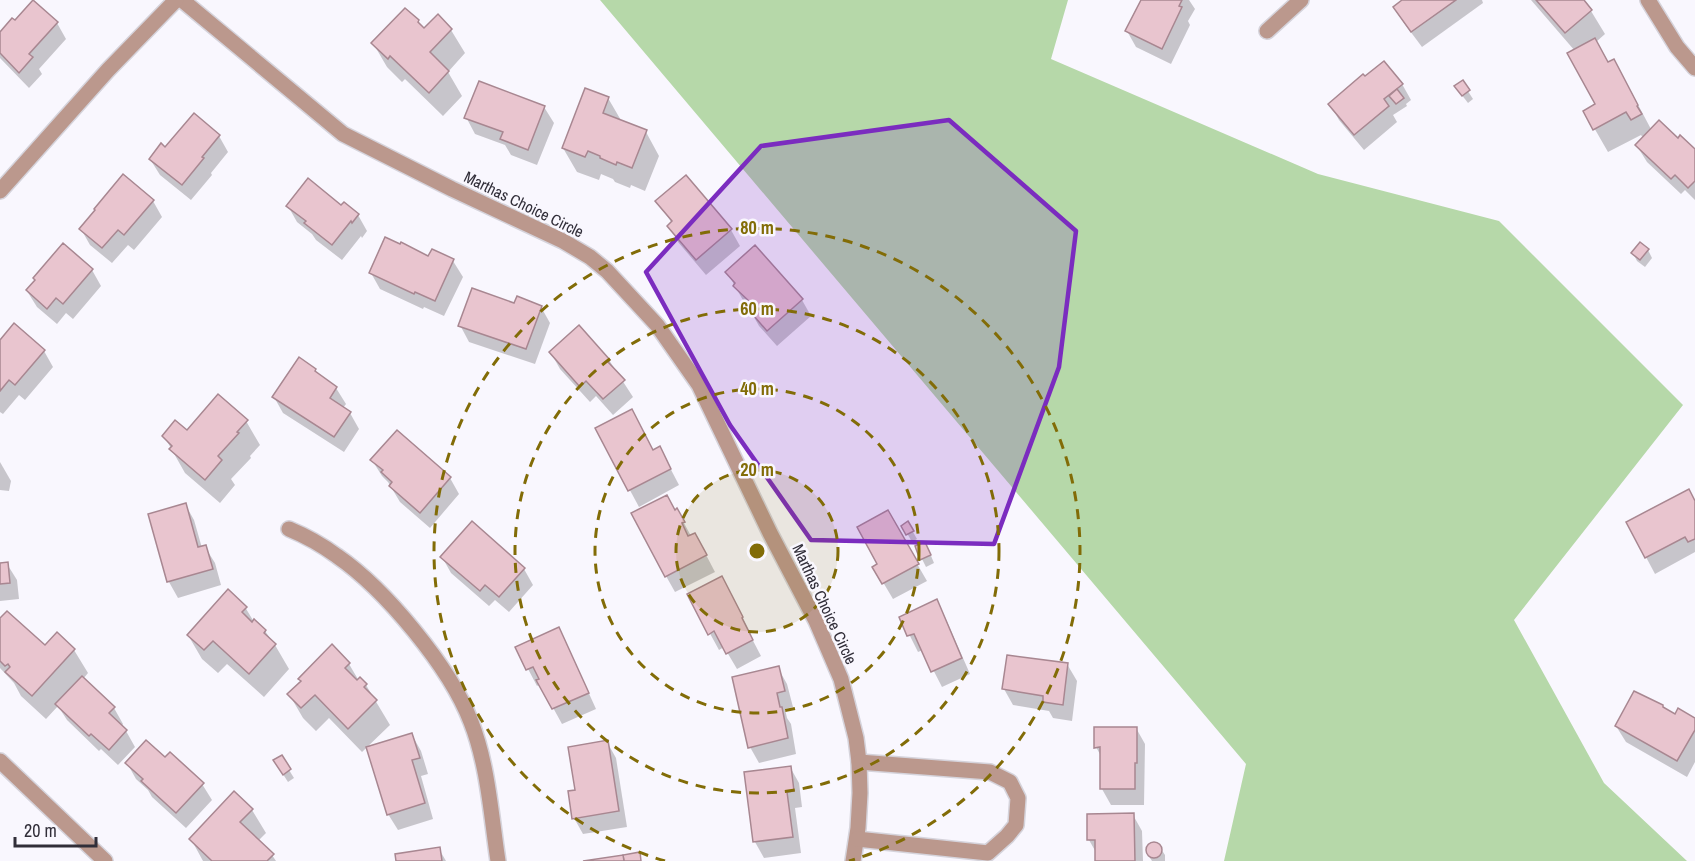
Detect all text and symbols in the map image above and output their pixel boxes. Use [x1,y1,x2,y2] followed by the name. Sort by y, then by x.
[461,166,587,242] street label: Marthas Choice Circle
[740,215,774,240] text: 80 m
[740,296,774,321] text: 60 m
[740,376,774,401] text: 40 m
[740,457,774,482] text: 20 m
[787,540,863,668] street label: Marthas Choice Circle
[747,541,767,561] centre of rings
[15,810,96,848] scale bar
[24,818,57,843] text: 20 m

